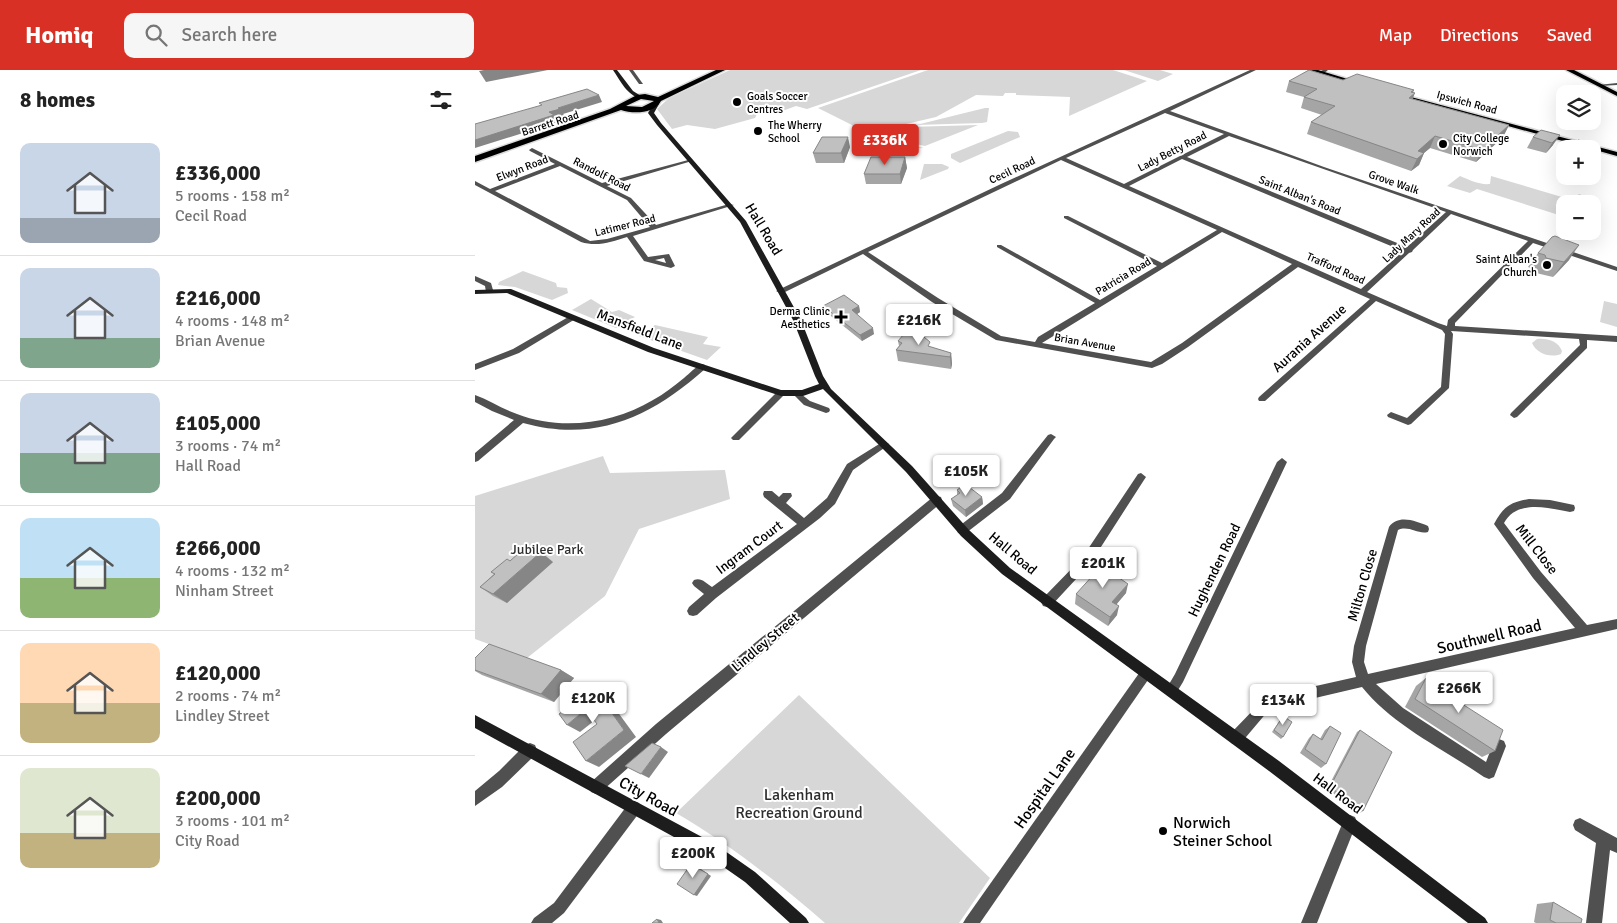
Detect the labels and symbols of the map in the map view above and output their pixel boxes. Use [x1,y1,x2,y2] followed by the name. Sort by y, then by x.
[1435,88,1499,117] street label: Ipswich Road
[747,90,807,116] place label: Goals Soccer Centres
[731,96,743,108] marker: Goals Soccer Centres
[520,108,581,139] street label: Barrett Road
[768,119,823,145] place label: The Wherry School
[850,124,920,166] pin: £336K
[752,125,764,137] marker: The Wherry School
[1136,128,1209,174] street label: Lady Betty Road
[1453,132,1509,158] place label: City College Norwich
[1437,138,1449,150] marker: City College Norwich
[494,153,550,184] street label: Elwyn Road
[571,154,633,194] street label: Randolf Road
[987,154,1038,187] street label: Cecil Road
[1367,168,1421,197] street label: Grove Walk
[1257,173,1343,218] street label: Saint Alban's Road
[741,200,786,258] street label: Hall Road
[1380,205,1443,266] street label: Lady Mary Road
[593,212,657,239] street label: Latimer Road
[1304,250,1367,287] street label: Trafford Road
[1476,253,1537,279] place label: Saint Alban's Church
[1093,255,1153,298] street label: Patricia Road
[1541,259,1553,271] marker: Saint Alban's Church
[1269,301,1350,376] street label: Aurania Avenue
[884,304,954,346] pin: £216K
[594,305,685,354] street label: Mansfield Lane
[770,305,830,331] place label: Derma Clinic Aesthetics
[834,310,848,324] marker: Derma Clinic Aesthetics
[1053,331,1117,354] street label: Brian Avenue
[931,454,1001,497] pin: £105K
[713,517,786,578] street label: Ingram Court
[1184,521,1244,620] street label: Hughenden Road
[1512,521,1561,578] street label: Mill Close
[985,528,1040,578] street label: Hall Road
[510,541,584,558] park label: Jubilee Park
[1068,546,1138,589] pin: £201K
[1344,547,1381,623] street label: Milton Close
[728,609,803,676] street label: Lindley Street
[1435,615,1543,659] street label: Southwell Road
[1424,672,1494,714] pin: £266K
[558,682,628,724] pin: £120K
[1248,684,1318,726] pin: £134K
[1010,744,1080,833] street label: Hospital Lane
[1310,769,1366,818] street label: Hall Road
[615,772,682,821] street label: City Road
[735,785,863,823] park label: Lakenham Recreation Ground
[1173,813,1273,851] place label: Norwich Steiner School
[1157,825,1169,837] marker: Norwich Steiner School
[658,836,728,879] pin: £200K

